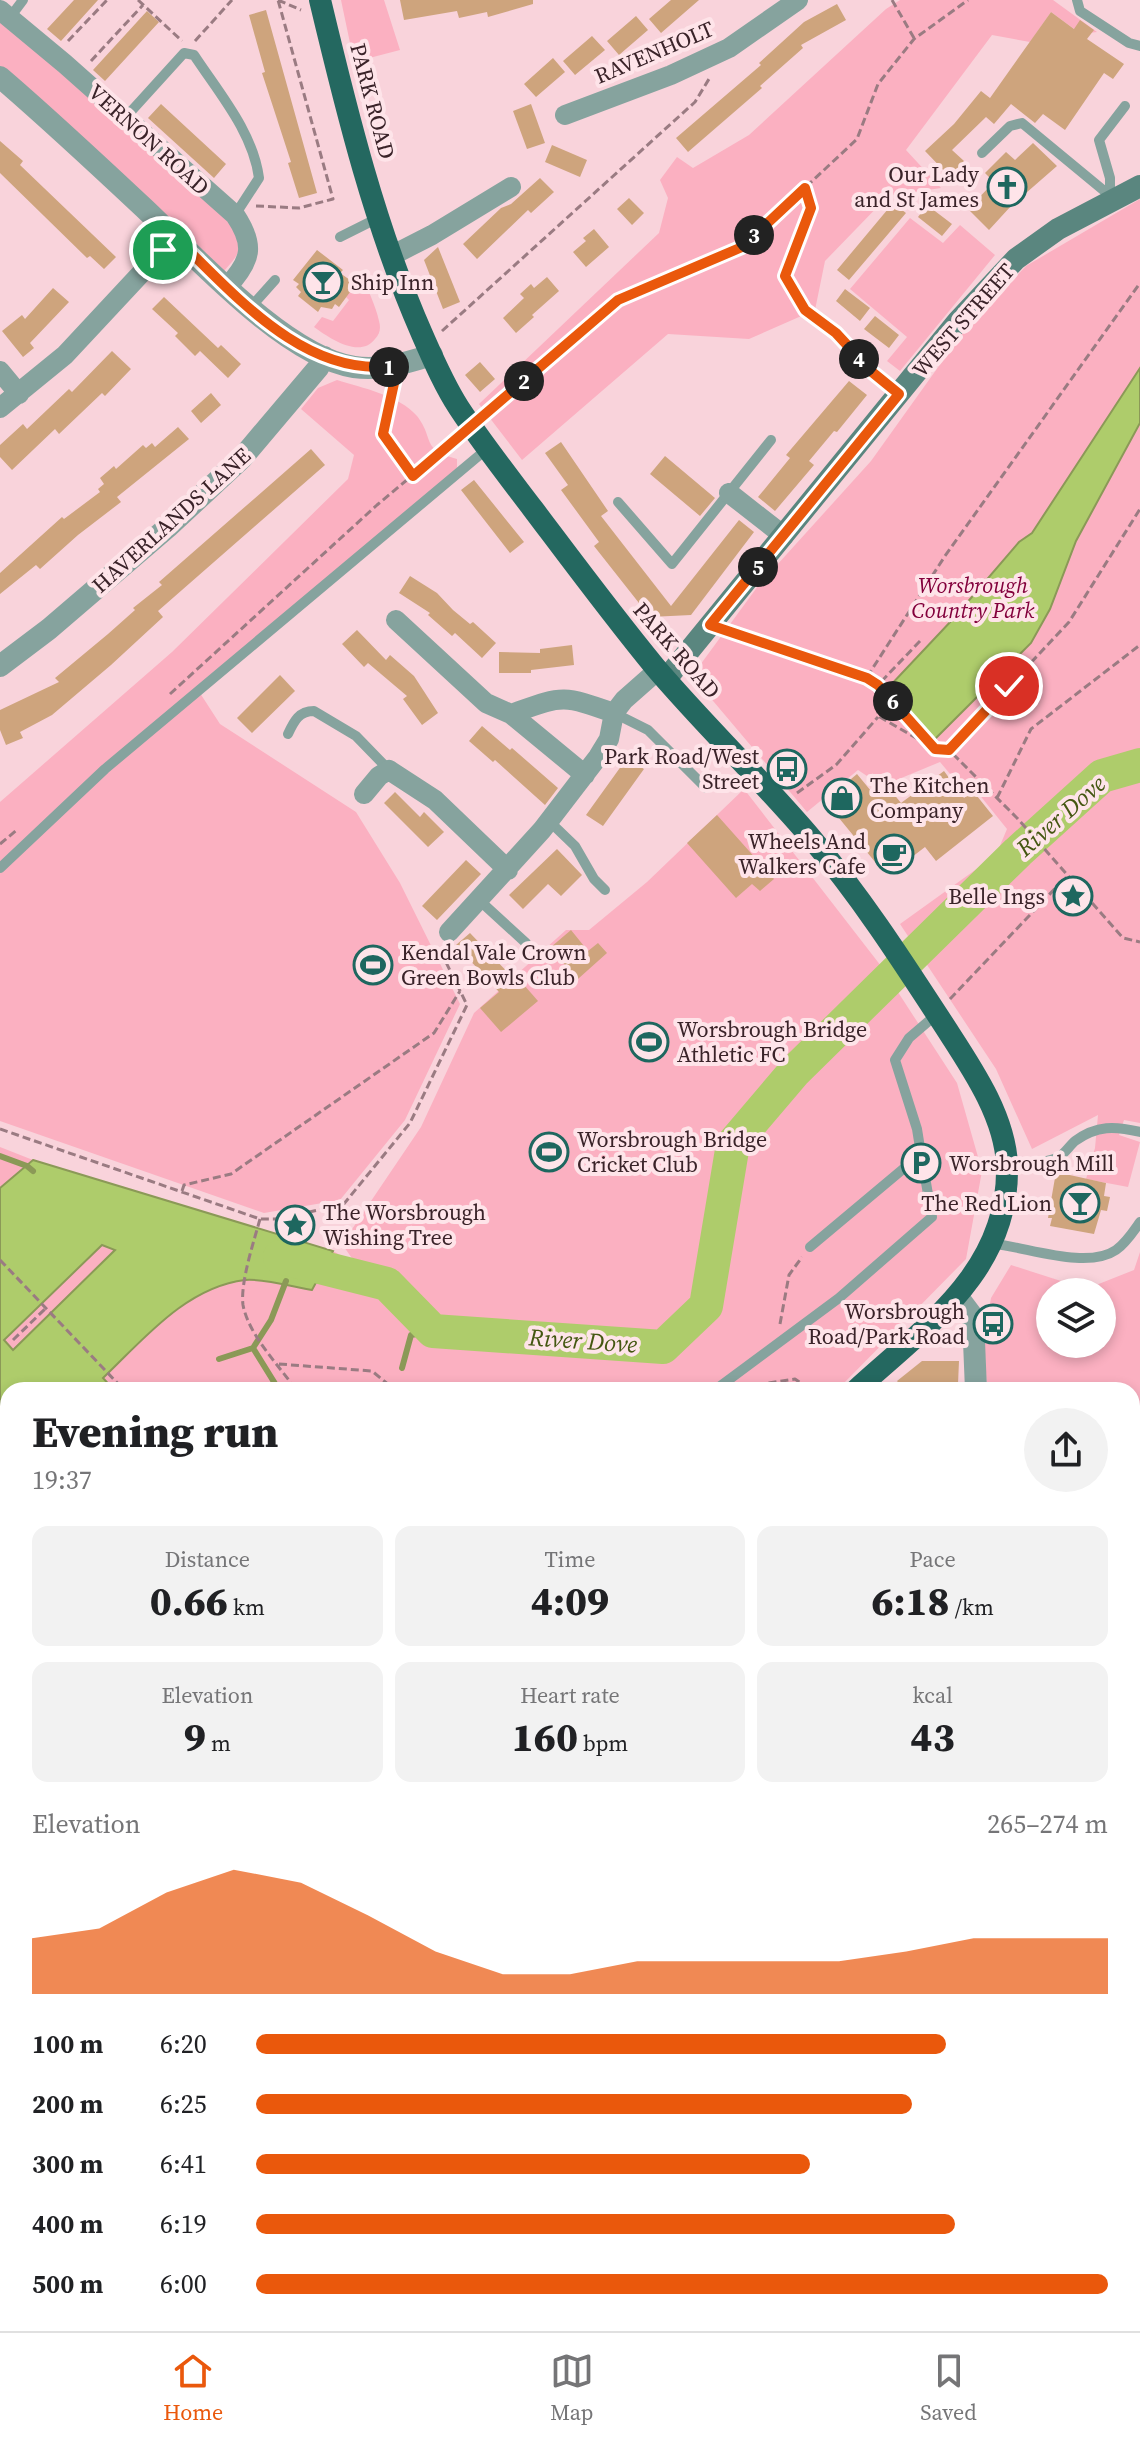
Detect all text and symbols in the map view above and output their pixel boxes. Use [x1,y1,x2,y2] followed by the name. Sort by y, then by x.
[590,13,718,91] street label: RAVENHOLT
[343,40,403,162] street label: PARK ROAD
[82,77,216,201] street label: VERNON ROAD
[854,159,980,214] place label: Our Lady and St James
[986,166,1028,208] church icon: Our Lady and St James
[734,215,774,255] pin: 3
[129,216,197,284] pin
[748,220,760,250] text: 3
[141,228,185,272] icon: arrive
[905,257,1021,383] street label: WEST STREET
[302,261,344,303] bar icon: Ship Inn
[351,267,434,297] place label: Ship Inn
[839,339,879,379] pin: 4
[853,344,865,374] text: 4
[369,347,409,387] pin: 1
[383,352,395,382] text: 1
[504,361,544,401] pin: 2
[518,366,530,396] text: 2
[85,441,257,599] street label: HAVERLANDS LANE
[738,547,778,587] pin: 5
[752,552,764,582] text: 5
[912,570,1035,625] park label: Worsbrough Country Park
[627,595,727,705] street label: PARK ROAD
[975,652,1043,720] pin
[987,664,1031,708] icon: check
[873,681,913,721] pin: 6
[887,686,899,716] text: 6
[604,741,760,796] place label: Park Road/West Street
[766,748,808,790] bus stop icon: Park Road/West Street
[1008,767,1113,864] water label: River Dove
[870,770,990,825] place label: The Kitchen Company
[821,777,863,819] shop icon: The Kitchen Company
[738,826,867,881] place label: Wheels And Walkers Cafe
[873,833,915,875] cafe icon: Wheels And Walkers Cafe
[1052,875,1094,917] place icon: Belle Ings
[948,881,1045,911] place label: Belle Ings
[401,937,587,992] place label: Kendal Vale Crown Green Bowls Club
[352,944,394,986] sports icon: Kendal Vale Crown Green Bowls Club
[677,1014,867,1069] place label: Worsbrough Bridge Athletic FC
[628,1021,670,1063] sports icon: Worsbrough Bridge Athletic FC
[577,1124,767,1179] place label: Worsbrough Bridge Cricket Club
[528,1131,570,1173] sports icon: Worsbrough Bridge Cricket Club
[900,1142,942,1184] parking icon: Worsbrough Mill
[949,1148,1114,1178] place label: Worsbrough Mill
[1059,1182,1101,1224] bar icon: The Red Lion
[921,1188,1052,1218] place label: The Red Lion
[323,1197,486,1252] place label: The Worsbrough Wishing Tree
[274,1204,316,1246] place icon: The Worsbrough Wishing Tree
[1036,1278,1116,1358] map controls
[1036,1278,1116,1358] button: layers
[808,1296,966,1351] place label: Worsbrough Road/Park Road
[972,1303,1014,1345] bus stop icon: Worsbrough Road/Park Road
[527,1320,639,1361] water label: River Dove
[32,1401,278,1462] text: Evening run
[1024,1408,1108,1492] button: share
[32,1462,92,1498] text: 19:37
[165,1544,250,1574] text: Distance
[545,1544,595,1574] text: Time
[910,1544,956,1574] text: Pace
[150,1574,228,1628] text: 0.66
[531,1574,609,1628] text: 4:09
[871,1574,950,1628] text: 6:18
[228,1592,265,1622] text: km
[950,1592,994,1622] text: /km
[161,1680,253,1710] text: Elevation
[520,1680,620,1710] text: Heart rate
[913,1680,953,1710] text: kcal
[184,1710,206,1764] text: 9
[512,1710,578,1764] text: 160
[911,1710,955,1764] text: 43
[206,1728,231,1758] text: m
[578,1728,628,1758] text: bpm
[32,1806,141,1842] text: Elevation
[987,1806,1108,1842] text: 265–274 m
[32,2026,103,2062] text: 100 m
[160,2026,207,2062] text: 6:20
[32,2086,103,2122] text: 200 m
[160,2086,207,2122] text: 6:25
[32,2146,103,2182] text: 300 m
[160,2146,207,2182] text: 6:41
[32,2206,103,2242] text: 400 m
[160,2206,207,2242] text: 6:19
[32,2266,103,2302] text: 500 m
[160,2266,207,2302] text: 6:00
[163,2349,223,2427] tab: Home
[550,2349,594,2427] tab: Map
[920,2349,977,2427] tab: Saved

